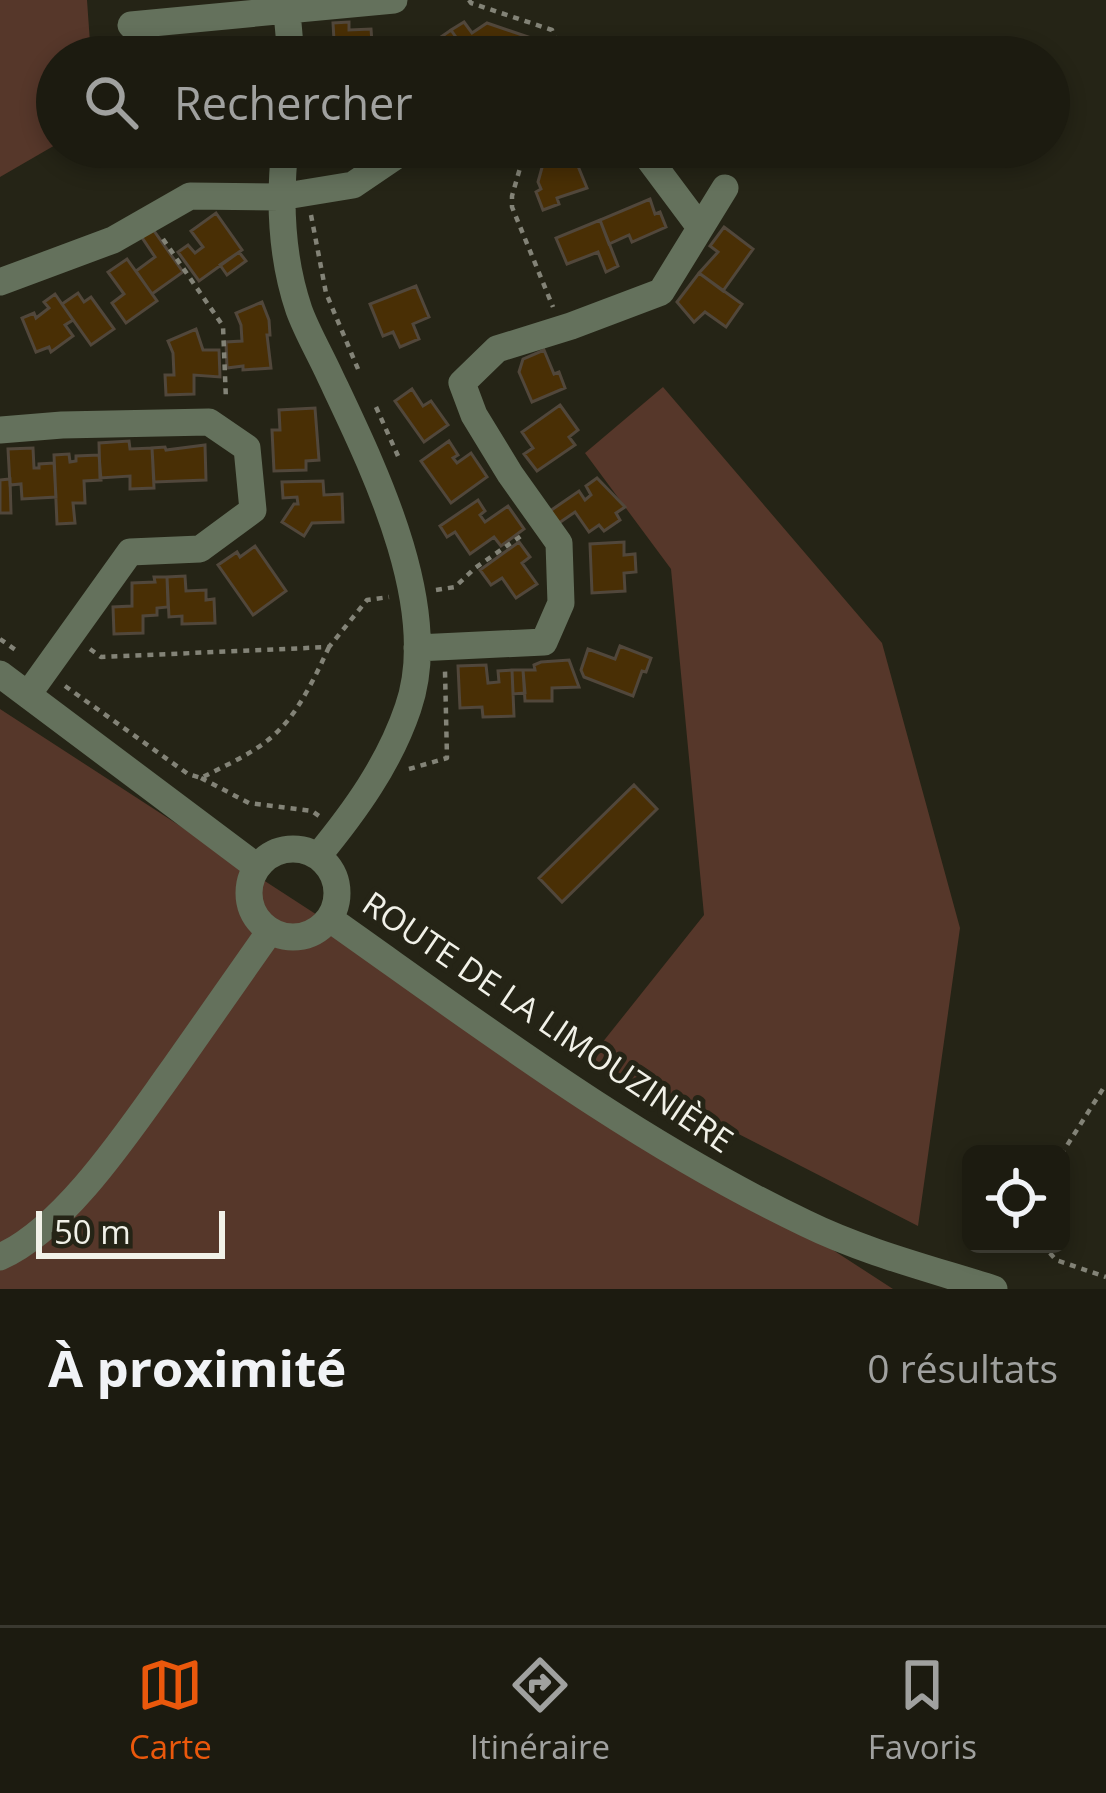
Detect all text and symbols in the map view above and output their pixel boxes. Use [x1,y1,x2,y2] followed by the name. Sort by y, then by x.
[36,36,1070,168] search box
[78,69,144,135] icon: search
[174,72,413,133] text: Rechercher
[354,881,742,1163] street label: ROUTE DE LA LIMOUZINIÈRE
[962,1145,1070,1253] map controls
[962,1145,1070,1253] button: locate
[36,1205,225,1258] scale bar
[54,1209,131,1254] text: 50 m
[48,1332,346,1402] text: À proximité
[867,1341,1058,1394] text: 0 résultats
[129,1652,212,1769] tab: Carte
[470,1652,610,1769] tab: Itinéraire
[868,1652,977,1769] tab: Favoris

